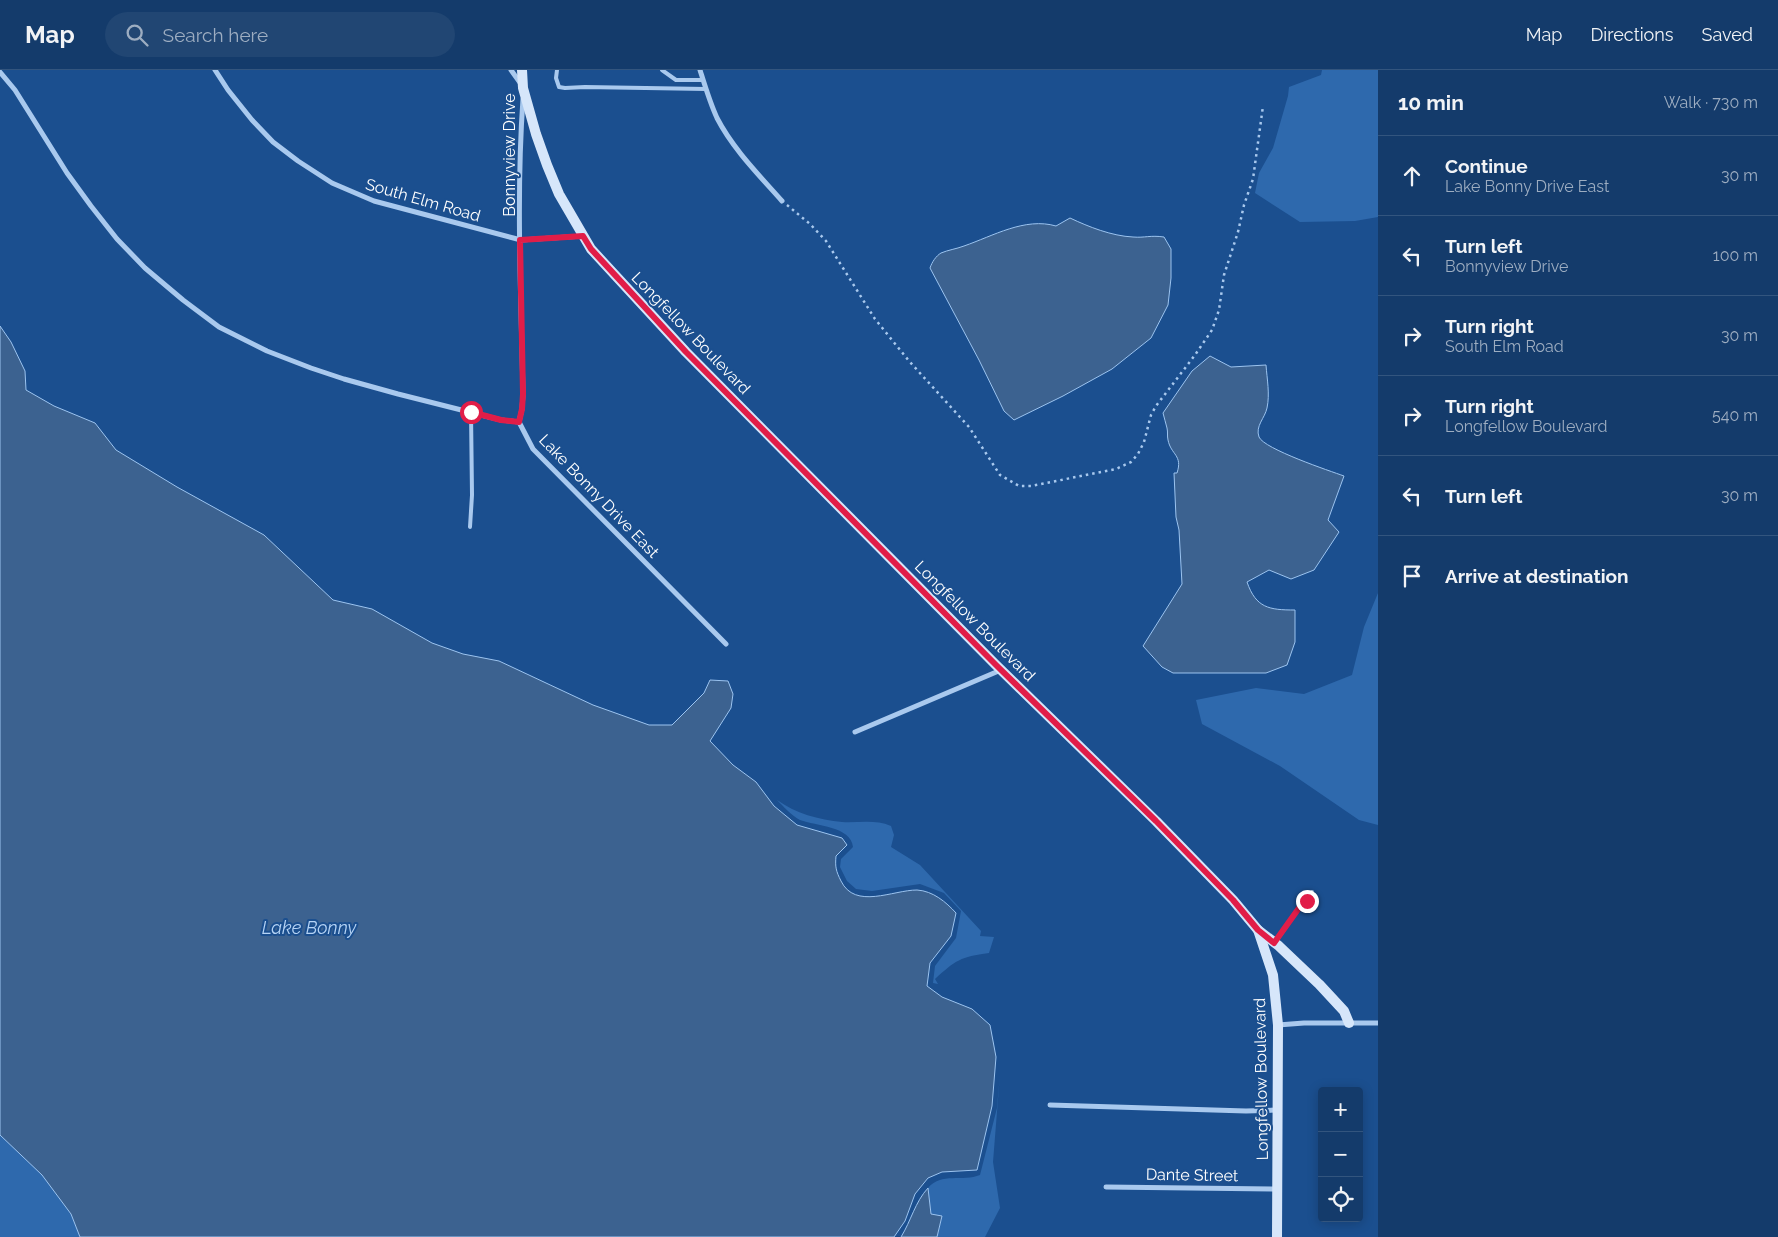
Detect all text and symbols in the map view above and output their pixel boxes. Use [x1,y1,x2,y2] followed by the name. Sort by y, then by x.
[105,12,455,57] search box
[25,20,75,49] text: Map
[123,21,151,49] icon: search
[163,24,268,46] text: Search here
[1526,24,1562,45] text: Map
[1590,24,1674,45] text: Directions
[1702,24,1753,45] text: Saved
[1398,90,1464,115] text: 10 min
[500,93,519,217] street label: Bonnyview Drive
[1664,93,1758,112] text: Walk · 730 m
[1445,155,1528,177] text: Continue
[1398,162,1426,190] icon: ahead
[1721,166,1758,185] text: 30 m
[363,174,483,226] street label: South Elm Road
[1445,177,1609,196] text: Lake Bonny Drive East
[1445,235,1522,257] text: Turn left
[1398,242,1426,270] icon: left
[1713,246,1758,265] text: 100 m
[1445,257,1568,276] text: Bonnyview Drive
[628,268,754,398] street label: Longfellow Boulevard
[1445,315,1534,337] text: Turn right
[1398,322,1426,350] icon: right
[1721,326,1758,345] text: 30 m
[1445,337,1564,356] text: South Elm Road
[1445,395,1534,417] text: Turn right
[460,401,483,424] route start
[1398,402,1426,430] icon: right
[1712,406,1758,425] text: 540 m
[1445,417,1607,436] text: Longfellow Boulevard
[535,430,663,562] street label: Lake Bonny Drive East
[1398,482,1426,510] icon: left
[1445,485,1522,507] text: Turn left
[1721,486,1758,505] text: 30 m
[911,557,1039,685] street label: Longfellow Boulevard
[1398,562,1426,590] icon: arrive
[1445,565,1629,587] text: Arrive at destination
[1296,890,1319,913] route end
[262,917,358,938] water label: Lake Bonny
[1250,998,1272,1160] street label: Longfellow Boulevard
[1318,1087,1363,1222] map controls
[1318,1087,1363,1132] button: +
[1318,1132,1363,1177] button: −
[1146,1165,1239,1185] street label: Dante Street
[1318,1177,1363,1222] button: locate

